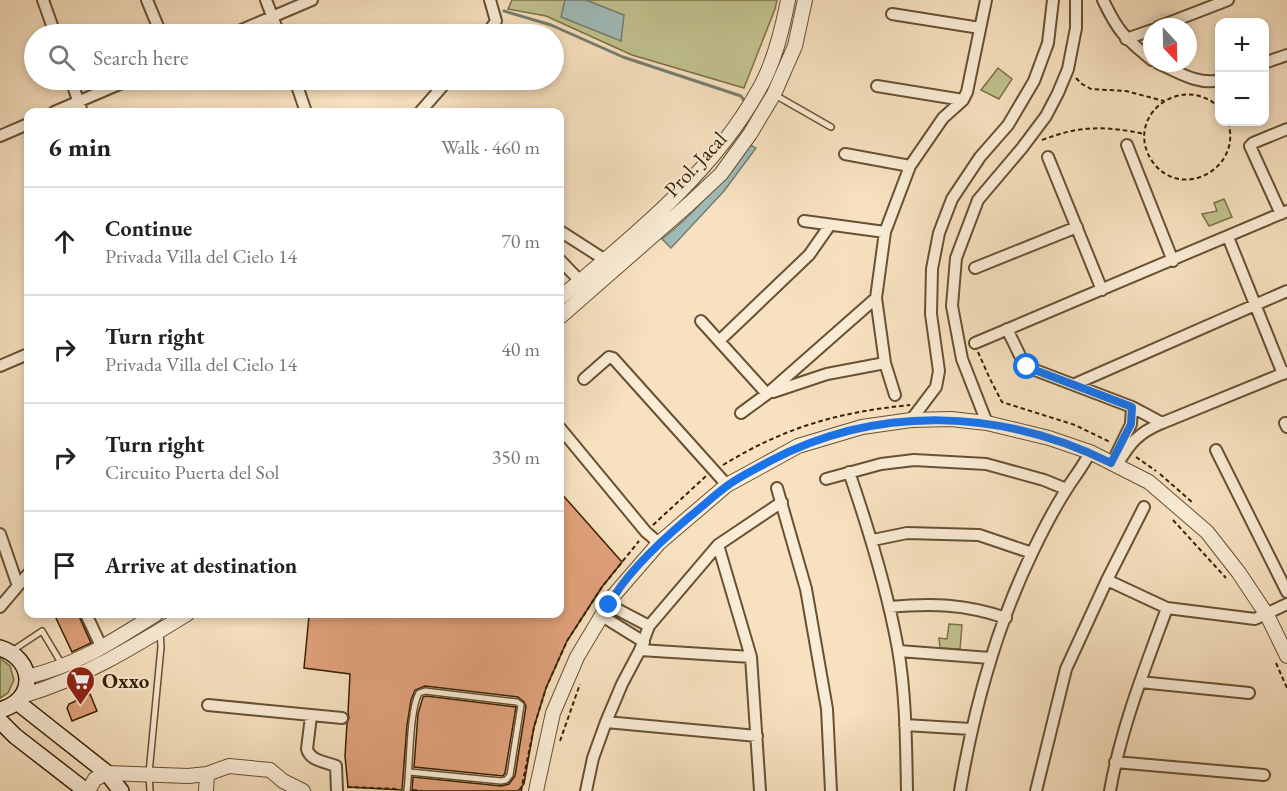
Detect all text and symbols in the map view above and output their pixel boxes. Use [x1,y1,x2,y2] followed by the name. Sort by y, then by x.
[1143,18,1197,72] north arrow
[1215,18,1269,126] map controls
[1215,18,1269,72] button: +
[24,24,564,90] search box
[45,41,78,74] icon: search
[93,43,188,72] text: Search here
[1215,72,1269,126] button: −
[658,126,732,202] street label: Prol. Jacal
[48,130,111,164] text: 6 min
[441,134,540,160] text: Walk · 460 m
[105,214,192,243] text: Continue
[48,225,81,258] icon: ahead
[501,228,540,254] text: 70 m
[105,243,297,269] text: Privada Villa del Cielo 14
[105,322,204,351] text: Turn right
[48,333,81,366] icon: right
[501,336,540,362] text: 40 m
[105,351,297,377] text: Privada Villa del Cielo 14
[1013,353,1039,379] route start
[105,430,204,459] text: Turn right
[48,441,81,474] icon: right
[492,444,540,470] text: 350 m
[105,459,279,485] text: Circuito Puerta del Sol
[48,549,81,582] icon: arrive
[105,551,297,580] text: Arrive at destination
[595,591,621,617] route end
[65,664,97,706] supermarket icon: Oxxo
[102,667,150,694] place label: Oxxo

